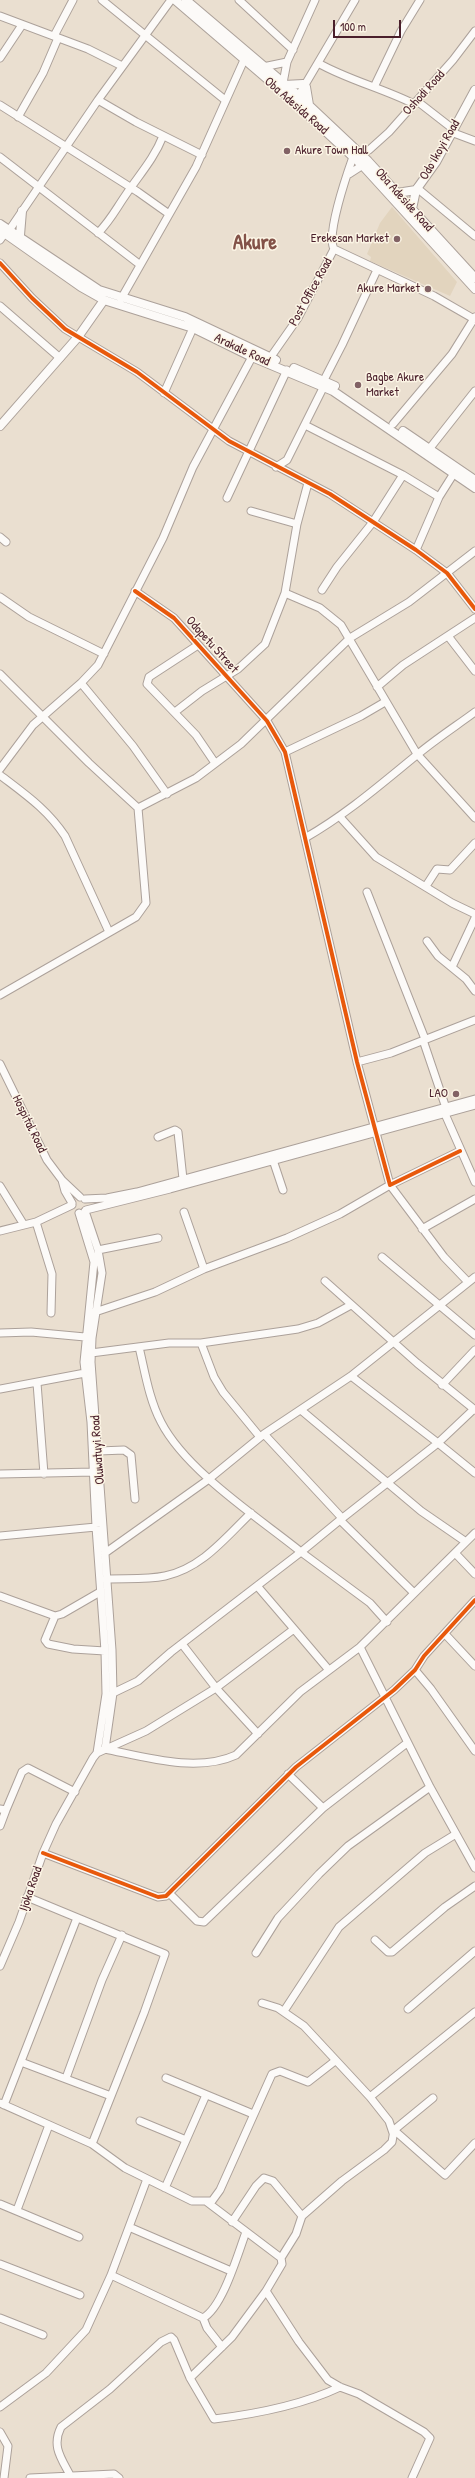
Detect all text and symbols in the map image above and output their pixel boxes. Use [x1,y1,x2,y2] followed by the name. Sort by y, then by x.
[335,12,403,38] scale bar
[340,18,366,35] text: 100 m
[400,67,448,119] street label: Oshodi Road
[261,74,331,138] street label: Oba Adesida Road
[417,117,463,183] street label: Odo Ikoyi Road
[295,143,368,159] place label: Akure Town Hall
[282,146,292,156] marker: Akure Town Hall
[372,165,436,235] street label: Oba Adeside Road
[233,230,277,256] district label: Akure
[311,231,389,247] place label: Erekesan Market
[392,234,402,244] marker: Erekesan Market
[286,255,336,329] street label: Post Office Road
[357,281,420,297] place label: Akure Market
[423,284,433,294] marker: Akure Market
[212,330,272,370] street label: Arakale Road
[366,370,424,401] place label: Bagbe Akure Market
[353,380,363,390] marker: Bagbe Akure Market
[182,613,242,677] street label: Odopetu Street
[430,1086,448,1102] place label: LAO
[451,1089,461,1099] marker: LAO
[8,1093,50,1155] street label: Hospital Road
[88,1415,108,1485] street label: Oluwatuyi Road
[16,1865,46,1913] street label: Ijoka Road

